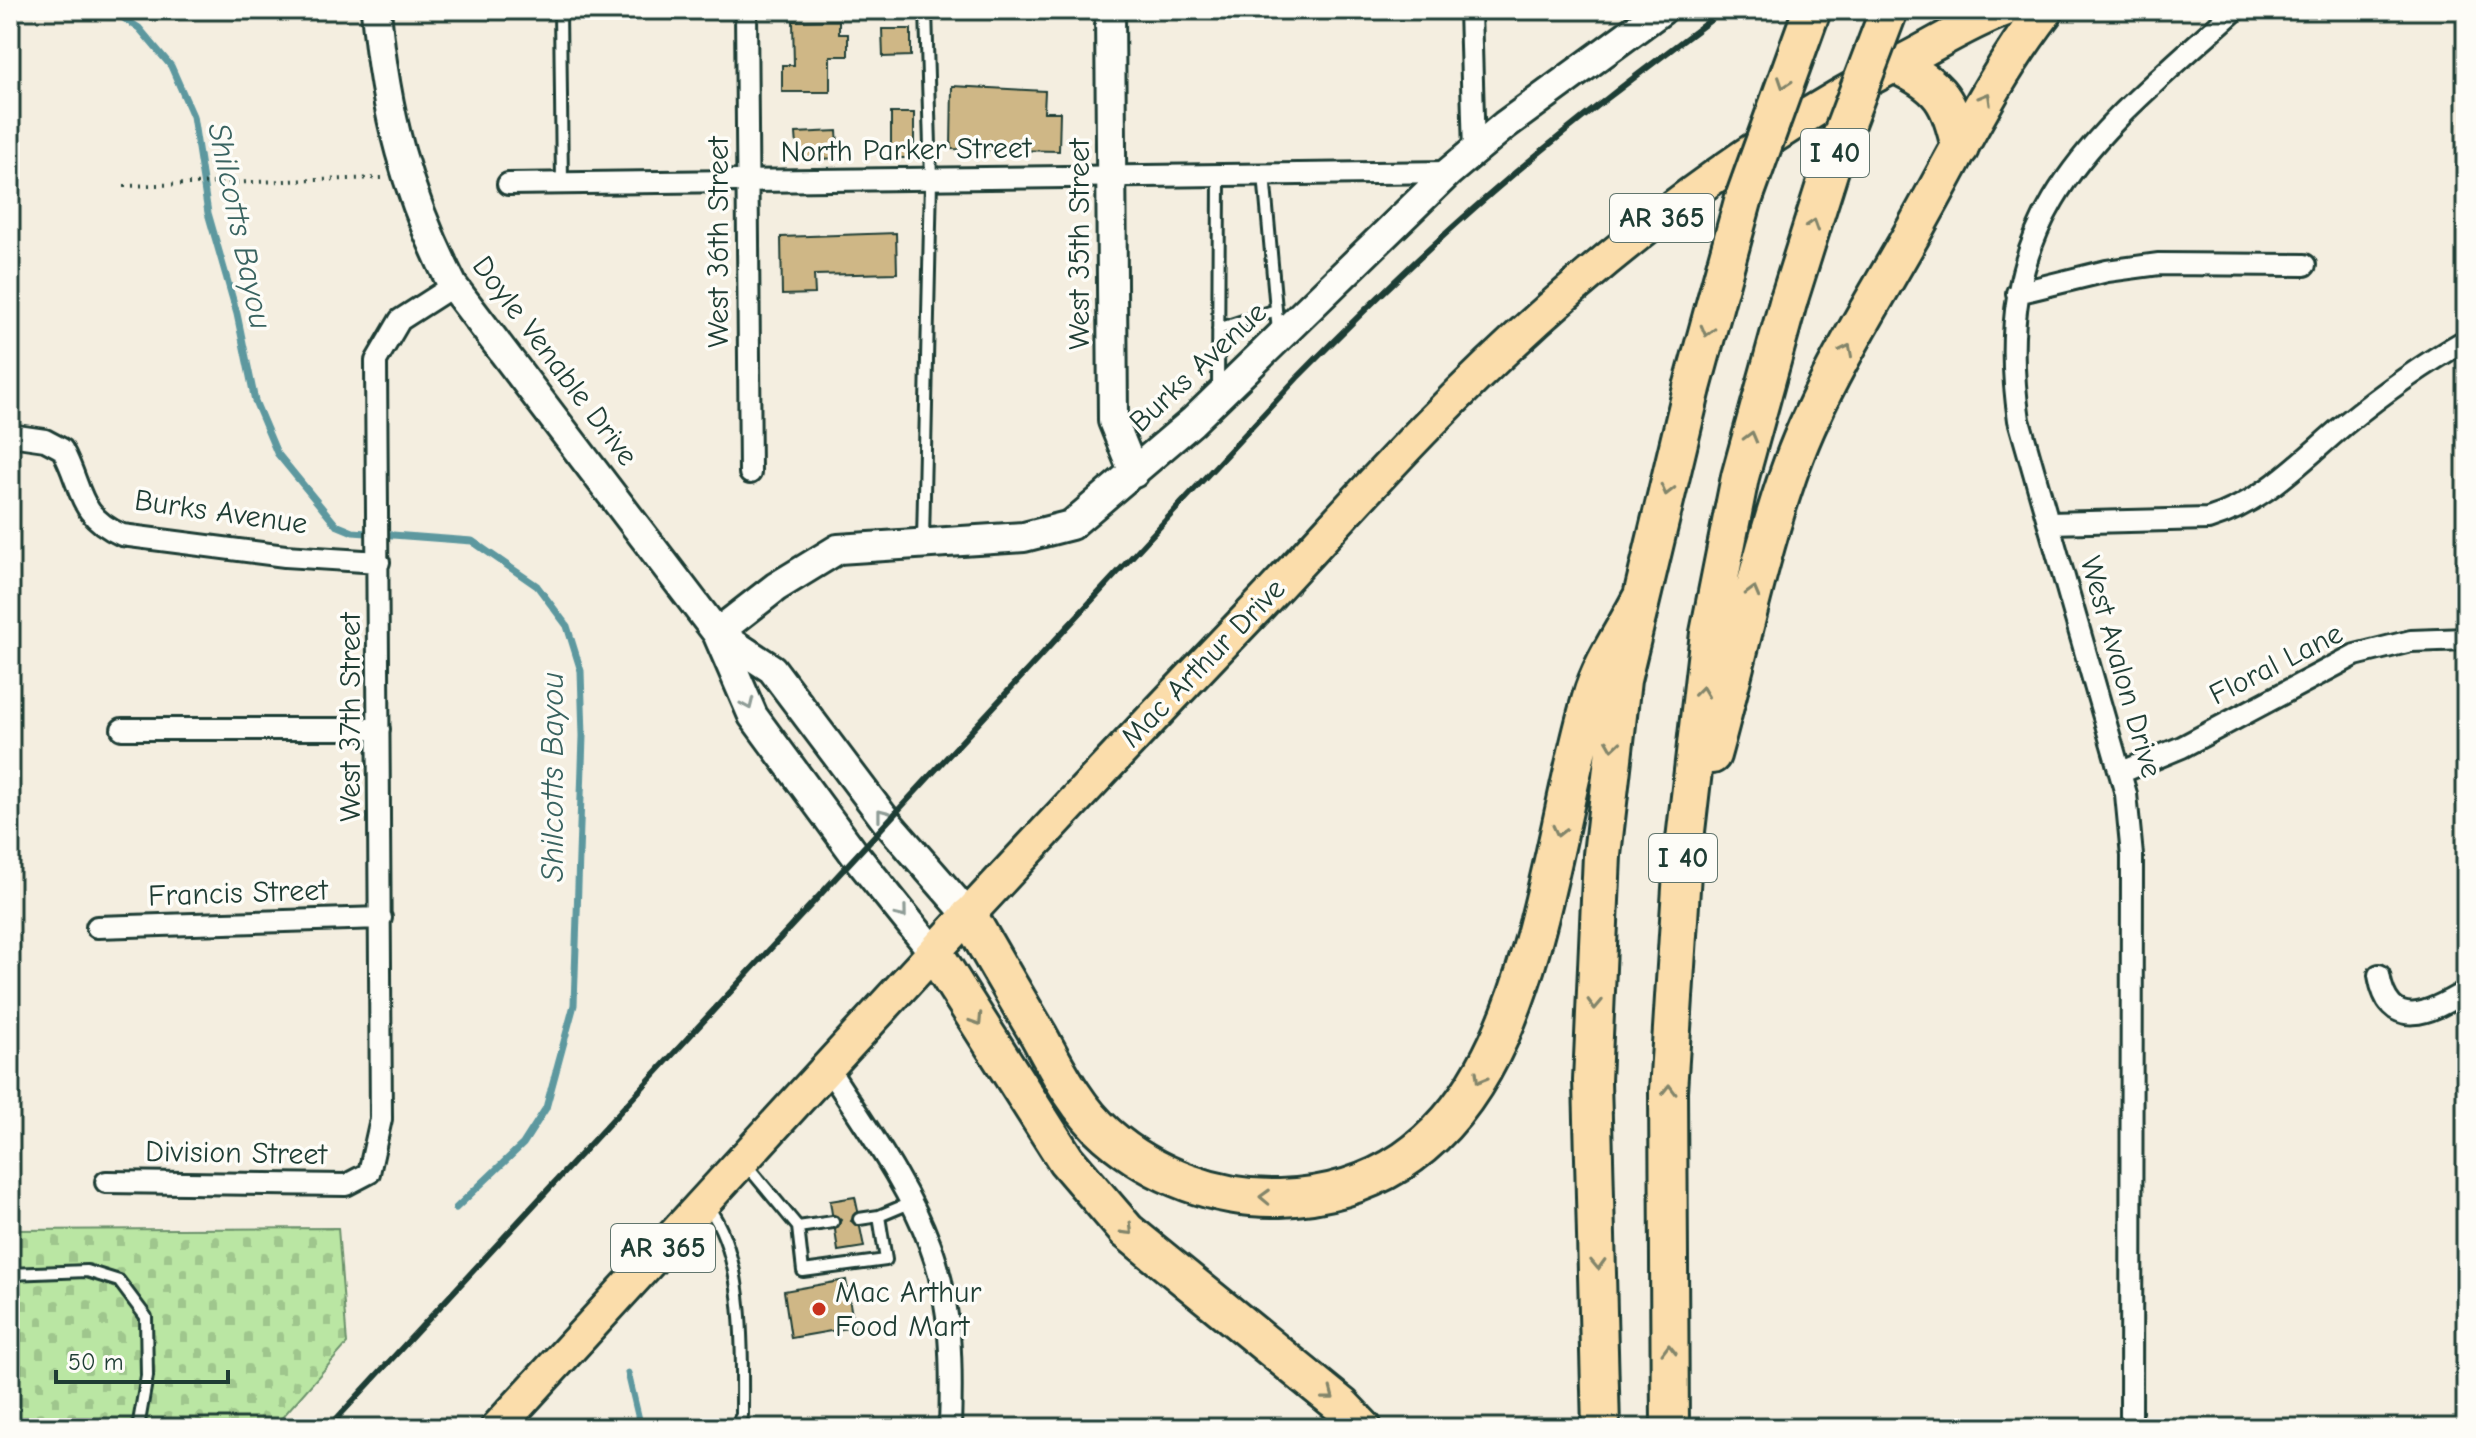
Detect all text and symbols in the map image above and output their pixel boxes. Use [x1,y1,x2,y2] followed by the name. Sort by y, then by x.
[1777,75,1793,89] one-way arrow
[1976,92,1991,106] one-way arrow
[200,120,280,332] water label: Shilcotts Bayou
[1801,129,1869,177] road number: I 40
[780,130,1033,170] street label: North Parker Street
[701,135,736,348] street label: West 36th Street
[1062,137,1097,350] street label: West 35th Street
[1610,194,1714,242] road number: AR 365
[1803,218,1819,232] one-way arrow
[465,249,645,473] street label: Doyle Venable Drive
[1122,295,1274,439] street label: Burks Avenue
[1700,324,1717,338] one-way arrow
[1837,344,1852,359] one-way arrow
[1742,430,1759,444] one-way arrow
[132,483,310,541] street label: Burks Avenue
[1659,483,1676,497] one-way arrow
[2073,552,2169,782] street label: West Avalon Drive
[1114,571,1292,755] street label: Mac Arthur Drive
[1744,585,1761,599] one-way arrow
[333,611,368,822] street label: West 37th Street
[2204,616,2348,712] street label: Floral Lane
[534,672,571,882] water label: Shilcotts Bayou
[1693,685,1710,698] one-way arrow
[738,696,754,710] one-way arrow
[1605,738,1622,752] one-way arrow
[877,808,891,823] one-way arrow
[1551,824,1568,837] one-way arrow
[1649,834,1717,882] road number: I 40
[148,872,330,914] street label: Francis Street
[892,904,907,918] one-way arrow
[1587,998,1604,1011] one-way arrow
[967,1011,982,1026] one-way arrow
[1474,1069,1490,1083] one-way arrow
[1660,1083,1677,1096] one-way arrow
[145,1134,329,1172] street label: Division Street
[1258,1189,1271,1206] one-way arrow
[1119,1221,1133,1235] one-way arrow
[611,1224,715,1272] road number: AR 365
[1590,1258,1607,1271] one-way arrow
[835,1275,981,1344] place label: Mac Arthur Food Mart
[810,1300,828,1318] marker: Mac Arthur Food Mart
[56,1334,228,1384] scale bar
[1660,1343,1678,1356] one-way arrow
[68,1348,124,1376] text: 50 m
[1320,1385,1334,1400] one-way arrow

